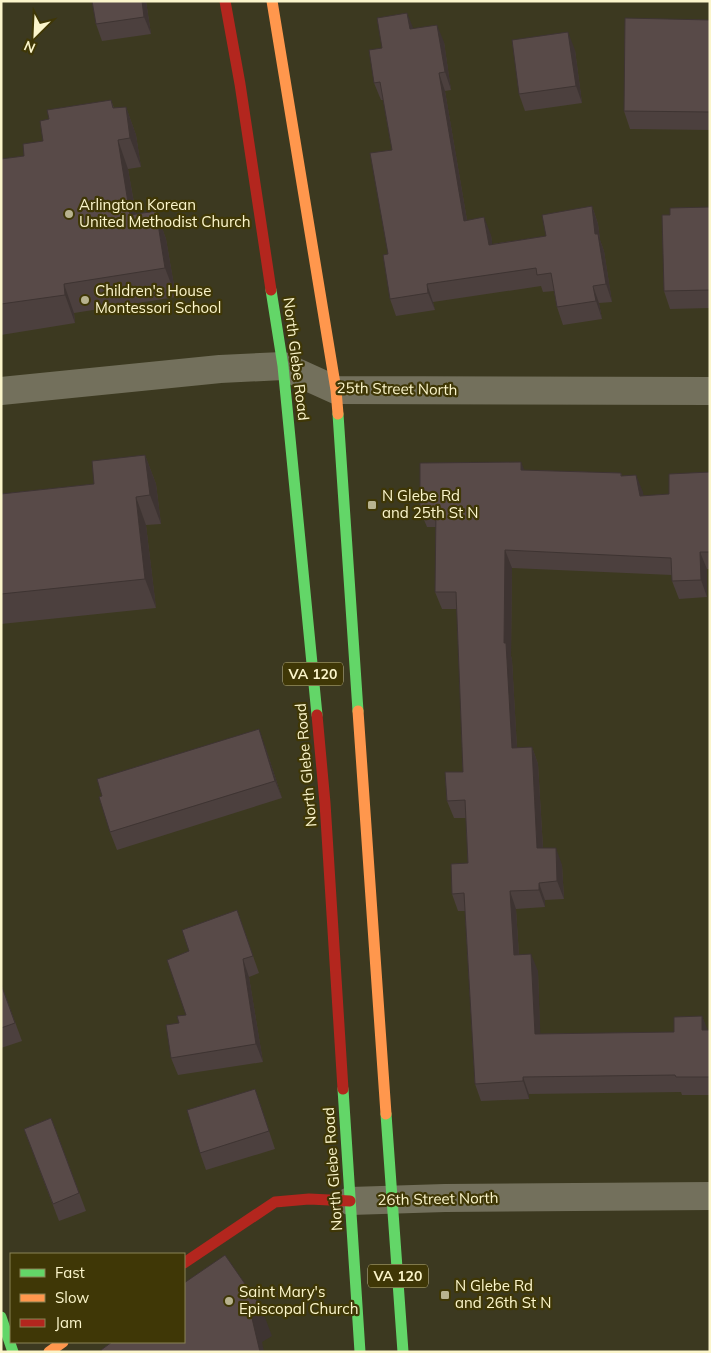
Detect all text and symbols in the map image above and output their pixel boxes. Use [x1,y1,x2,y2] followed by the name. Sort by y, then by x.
[10,10,60,60] north arrow
[21,37,38,57] text: N
[79,195,251,231] place label: Arlington Korean United Methodist Church
[63,208,75,220] marker: Arlington Korean United Methodist Church
[95,281,221,317] place label: Children's House Montessori School
[79,294,91,306] marker: Children's House Montessori School
[280,296,313,422] street label: North Glebe Road
[336,378,458,399] street label: 25th Street North
[382,486,478,522] place label: N Glebe Rd and 25th St N
[366,499,378,511] marker: N Glebe Rd and 25th St N
[283,662,343,686] road number: VA 120
[291,702,320,828] street label: North Glebe Road
[319,1106,346,1232] street label: North Glebe Road
[377,1188,499,1209] street label: 26th Street North
[10,1253,185,1343] legend
[55,1263,85,1282] text: Fast
[368,1264,428,1288] road number: VA 120
[455,1276,551,1312] place label: N Glebe Rd and 26th St N
[239,1282,358,1318] place label: Saint Mary's Episcopal Church
[55,1288,89,1307] text: Slow
[439,1289,451,1301] marker: N Glebe Rd and 26th St N
[223,1295,235,1307] marker: Saint Mary's Episcopal Church
[55,1313,82,1332] text: Jam

